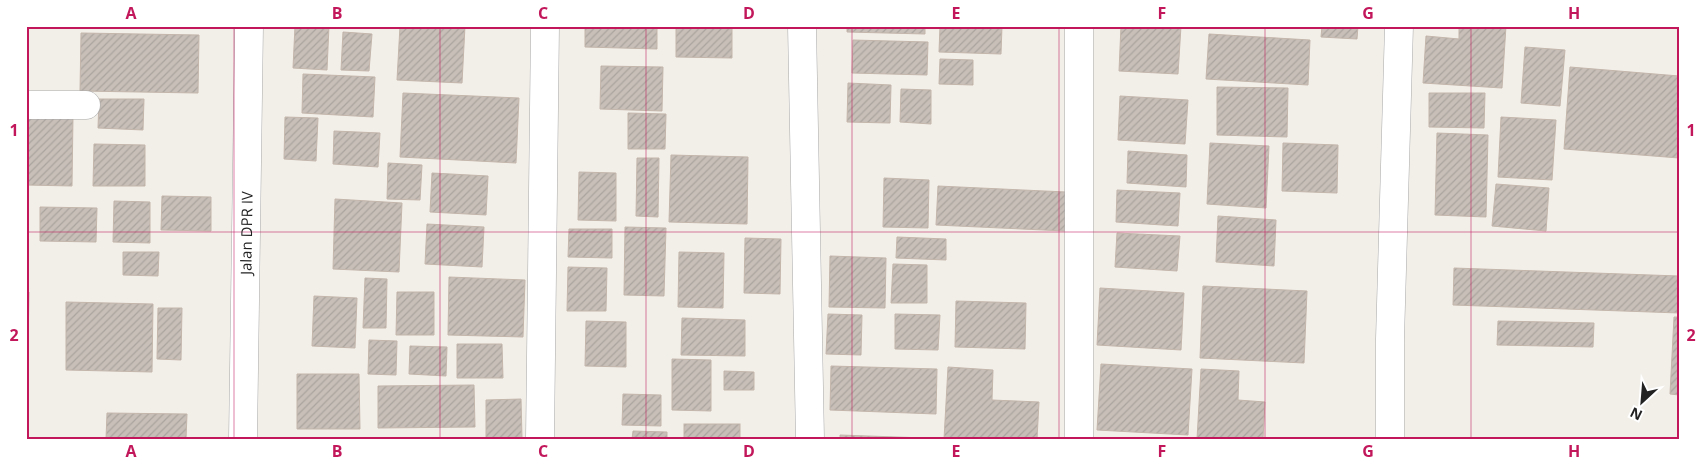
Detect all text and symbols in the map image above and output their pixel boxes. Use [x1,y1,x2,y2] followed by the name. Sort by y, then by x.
[125,2,137,24] text: A
[332,2,342,24] text: B
[538,2,548,24] text: C
[743,2,755,24] text: D
[952,2,961,24] text: E
[1158,2,1166,24] text: F
[1362,2,1374,24] text: G
[1568,2,1580,24] text: H
[9,119,19,141] text: 1
[1686,119,1696,141] text: 1
[235,191,257,277] street label: Jalan DPR IV
[9,324,19,346] text: 2
[1686,324,1696,346] text: 2
[1618,378,1668,428] north arrow
[1627,403,1645,425] text: N
[125,440,137,462] text: A
[332,440,342,462] text: B
[538,440,548,462] text: C
[743,440,755,462] text: D
[952,440,961,462] text: E
[1158,440,1166,462] text: F
[1362,440,1374,462] text: G
[1568,440,1580,462] text: H

